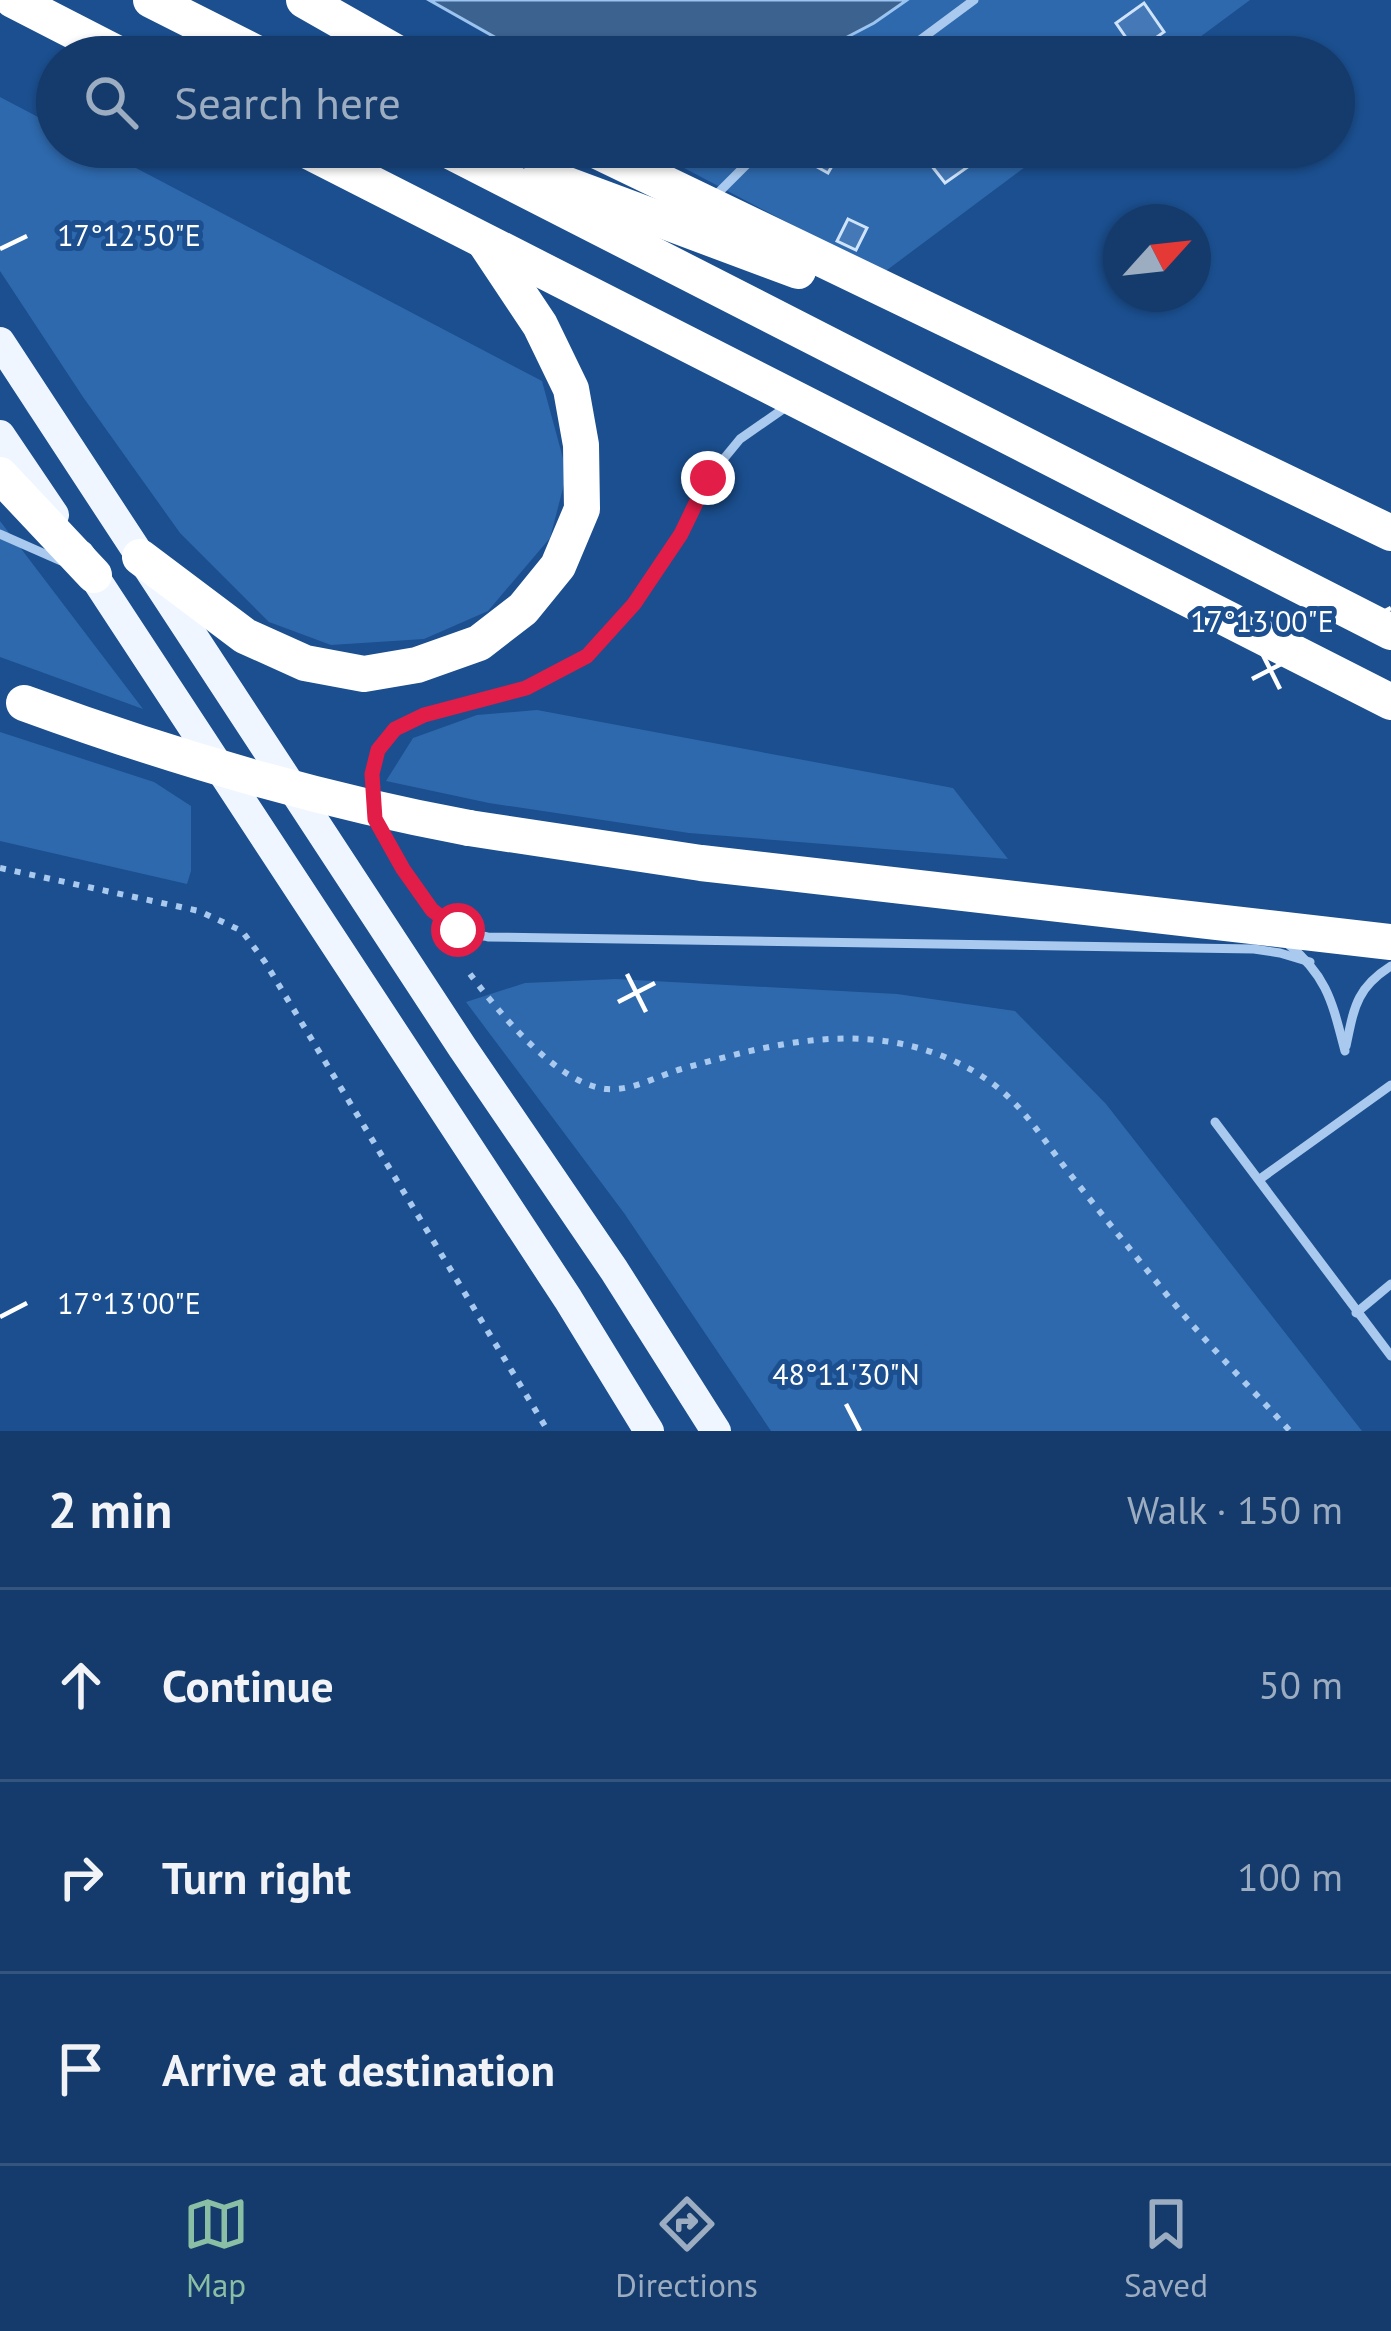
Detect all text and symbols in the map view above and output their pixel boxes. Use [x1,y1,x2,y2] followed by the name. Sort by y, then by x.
[36,36,1355,168] search box
[78,69,144,135] icon: search
[174,73,401,131] text: Search here
[1103,204,1211,312] north arrow
[57,215,201,254] text: 17°12'50"E
[681,451,735,505] route end
[1190,601,1334,640] text: 17°13'00"E
[431,903,485,957] route start
[57,1283,201,1322] text: 17°13'00"E
[772,1354,920,1393] text: 48°11'30"N
[48,1476,172,1542] text: 2 min
[1127,1484,1343,1535] text: Walk · 150 m
[48,1652,114,1718] icon: ahead
[162,1656,334,1714] text: Continue
[1258,1659,1343,1710] text: 50 m
[48,1844,114,1910] icon: right
[162,1848,351,1906] text: Turn right
[1237,1851,1343,1902] text: 100 m
[48,2036,114,2102] icon: arrive
[162,2040,555,2098] text: Arrive at destination
[183,2191,249,2306] tab: Map
[615,2191,758,2306] tab: Directions
[1124,2191,1208,2306] tab: Saved

